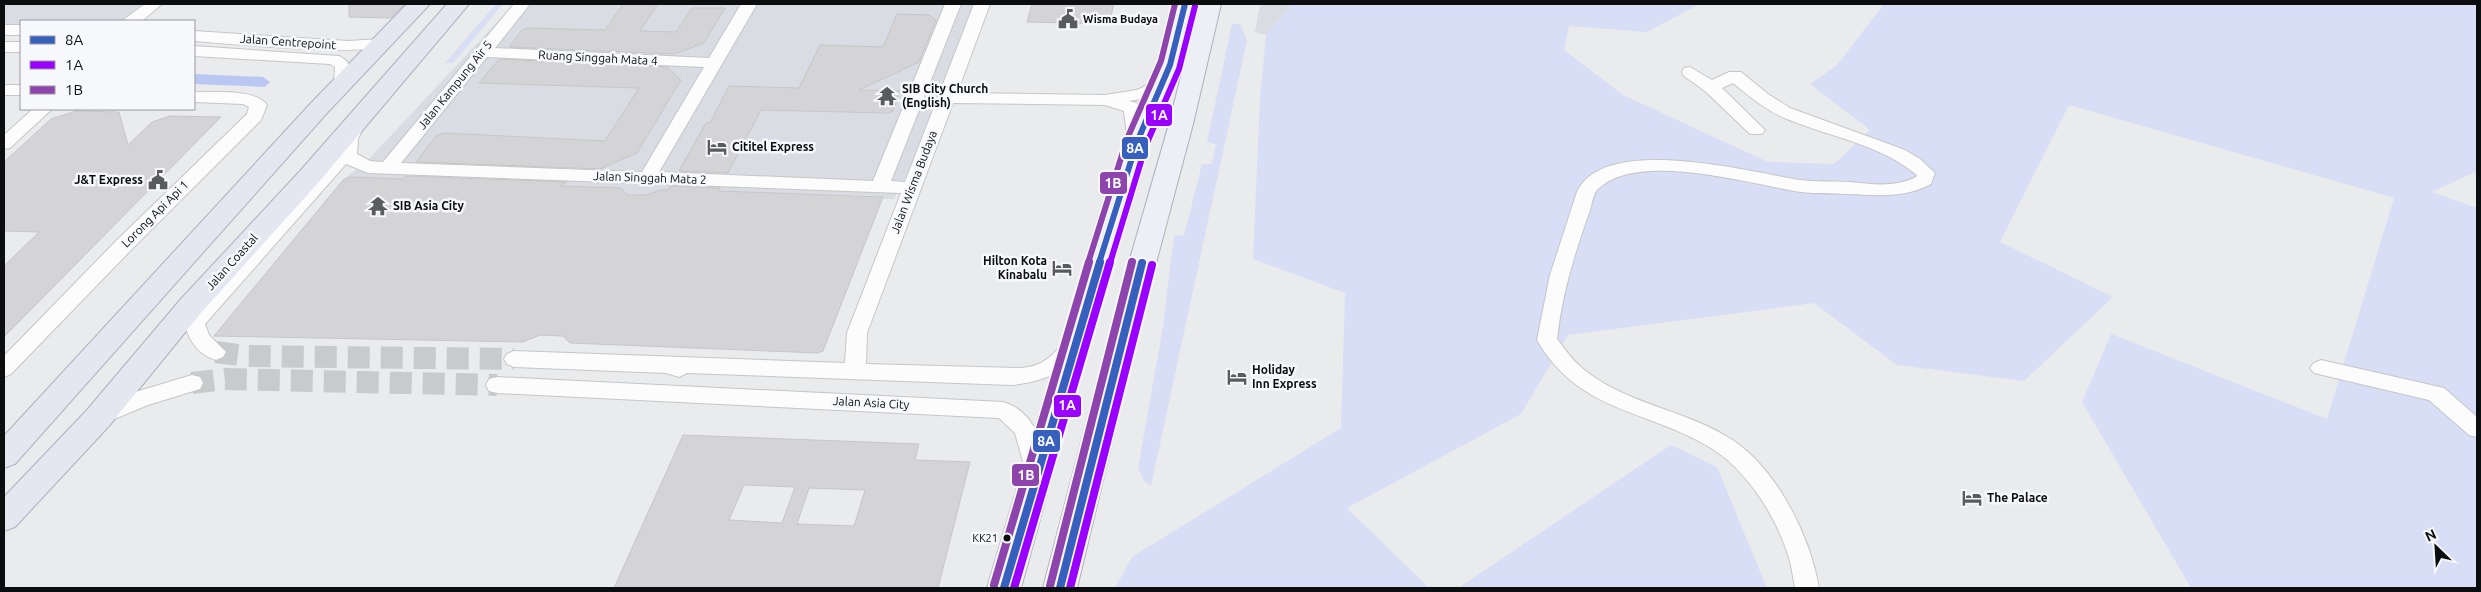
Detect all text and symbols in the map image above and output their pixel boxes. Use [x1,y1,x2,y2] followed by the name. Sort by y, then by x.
[1057,8,1079,30] public building icon: Wisma Budaya
[1083,13,1158,25] place label: Wisma Budaya
[20,20,195,110] legend
[65,31,83,48] text: 8A
[240,32,337,51] street label: Jalan Centrepoint
[415,38,494,132] street label: Jalan Kampung Air 5
[538,48,658,67] street label: Ruang Singgah Mata 4
[65,56,83,73] text: 1A
[65,81,83,98] text: 1B
[902,82,988,110] place label: SIB City Church (English)
[876,85,898,107] temple icon: SIB City Church (English)
[1145,103,1173,127] line badge: 1A
[1150,107,1168,123] text: 1A
[888,128,939,235] street label: Jalan Wisma Budaya
[706,136,728,158] hotel icon: Cititel Express
[1121,136,1149,160] line badge: 8A
[732,140,814,153] place label: Cititel Express
[1126,140,1144,156] text: 8A
[147,169,169,191] public building icon: J&T Express
[593,169,707,186] street label: Jalan Singgah Mata 2
[1099,171,1128,195] line badge: 1B
[74,173,143,186] place label: J&T Express
[1104,175,1122,191] text: 1B
[119,178,191,250] street label: Lorong Api Api 1
[367,195,389,217] temple icon: SIB Asia City
[393,199,464,212] place label: SIB Asia City
[203,231,260,292] street label: Jalan Coastal
[983,254,1047,281] place label: Hilton Kota Kinabalu
[1051,257,1073,279] hotel icon: Hilton Kota Kinabalu
[1252,363,1317,390] place label: Holiday Inn Express
[1226,366,1248,388] hotel icon: Holiday Inn Express
[832,394,910,411] street label: Jalan Asia City
[1053,394,1082,418] line badge: 1A
[1058,397,1076,413] text: 1A
[1032,429,1061,453] line badge: 8A
[1037,433,1055,449] text: 8A
[1011,463,1040,487] line badge: 1B
[1017,467,1035,483] text: 1B
[1961,487,1983,509] hotel icon: The Palace
[1987,491,2048,504] place label: The Palace
[2411,522,2461,572] north arrow
[2422,526,2439,545] text: N
[972,532,998,544] place label: KK21
[1002,533,1012,543] marker: KK21

